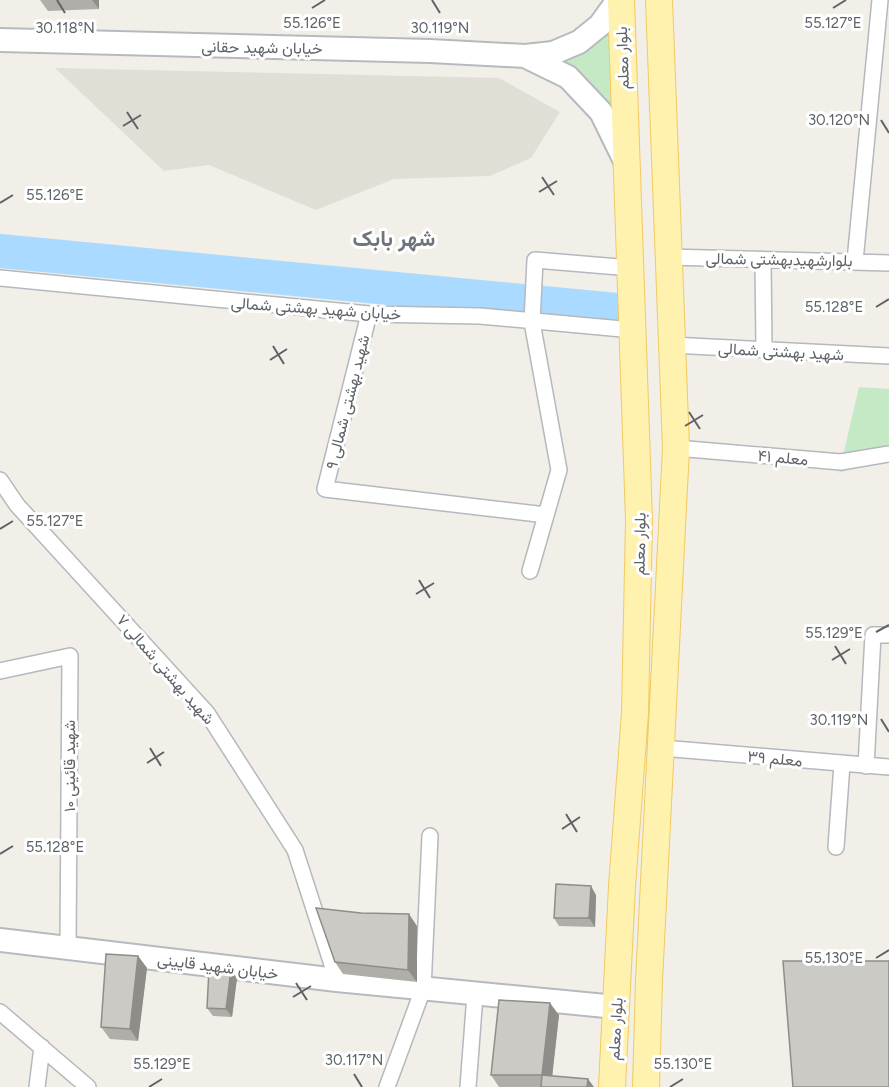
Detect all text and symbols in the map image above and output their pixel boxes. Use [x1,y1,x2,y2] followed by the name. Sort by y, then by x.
[283,14,341,32] text: 55.126°E
[804,14,862,32] text: 55.127°E
[35,19,95,37] text: 30.118°N
[411,19,469,37] text: 30.119°N
[612,26,634,90] street label: بلوار معلم
[201,37,323,59] street label: خیابان شهید حقانی
[808,111,870,129] text: 30.120°N
[26,186,84,204] text: 55.126°E
[353,225,435,252] district label: شهر بابک
[705,249,853,271] street label: بلوارشهیدبهشتی شمالی
[230,293,402,325] street label: خیابان شهید بهشتی شمالی
[805,298,863,316] text: 55.128°E
[322,333,374,471] street label: شهید بهشتی شمالی ۹
[717,339,844,365] street label: شهید بهشتی شمالی
[757,446,809,470] street label: معلم ۴۱
[26,512,84,530] text: 55.127°E
[629,512,651,576] street label: بلوار معلم
[112,610,219,729] street label: شهید بهشتی شمالی ۷
[805,624,863,642] text: 55.129°E
[810,711,868,729] text: 30.119°N
[60,720,80,812] street label: شهید قائینی ۱۰
[747,747,803,771] street label: معلم ۳۹
[26,838,84,856] text: 55.128°E
[805,949,863,967] text: 55.130°E
[156,950,280,984] street label: خیابان شهید قایینی
[604,997,628,1061] street label: بلوار معلم
[325,1051,383,1069] text: 30.117°N
[133,1055,191,1073] text: 55.129°E
[654,1055,712,1073] text: 55.130°E

